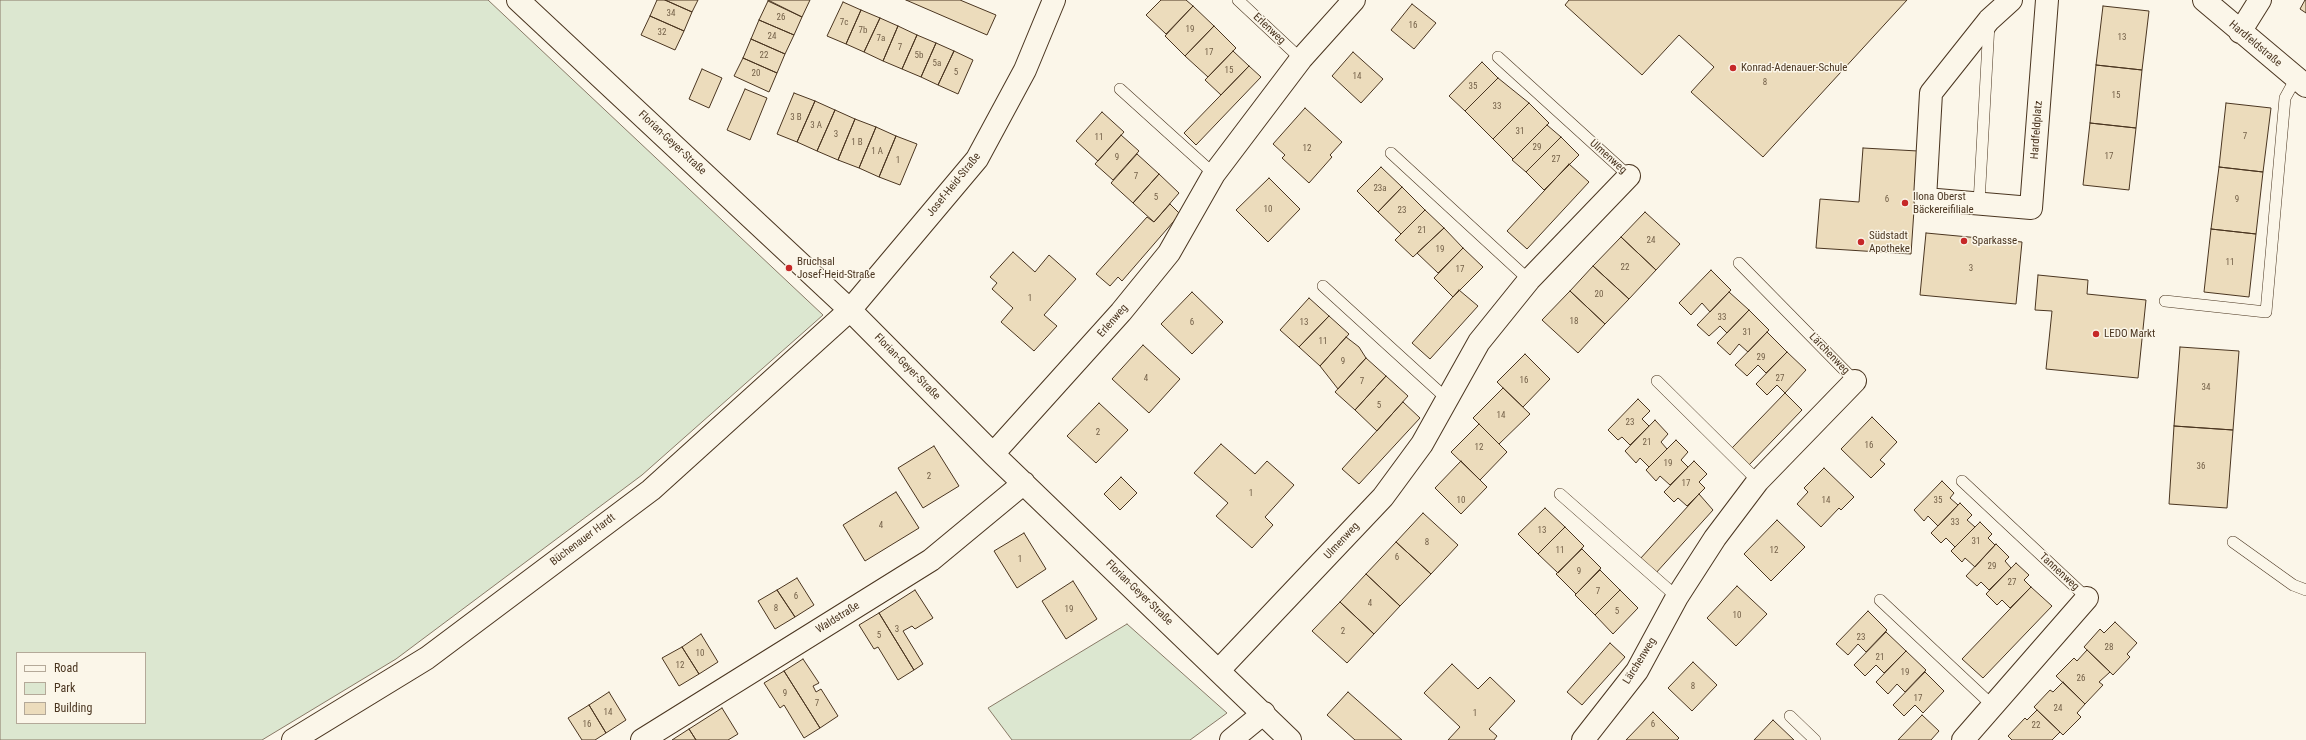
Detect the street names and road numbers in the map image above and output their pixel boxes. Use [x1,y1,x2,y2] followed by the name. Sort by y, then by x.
[1250,11,1288,47] street label: Erlenweg
[2226,18,2284,70] street label: Hardfeldstraße
[2028,100,2046,160] street label: Hardfeldplatz
[635,108,709,178] street label: Florian-Geyer-Straße
[1587,137,1629,177] street label: Ulmenweg
[924,150,984,220] street label: Josef-Heid-Straße
[1095,302,1131,340] street label: Erlenweg
[871,331,943,403] street label: Florian-Geyer-Straße
[1806,331,1852,377] street label: Lärchenweg
[548,511,618,569] street label: Büchenauer Hardt
[1322,520,1362,562] street label: Ulmenweg
[2036,550,2082,594] street label: Tannenweg
[1103,558,1175,628] street label: Florian-Geyer-Straße
[814,599,862,637] street label: Waldstraße
[1621,635,1659,687] street label: Lärchenweg

